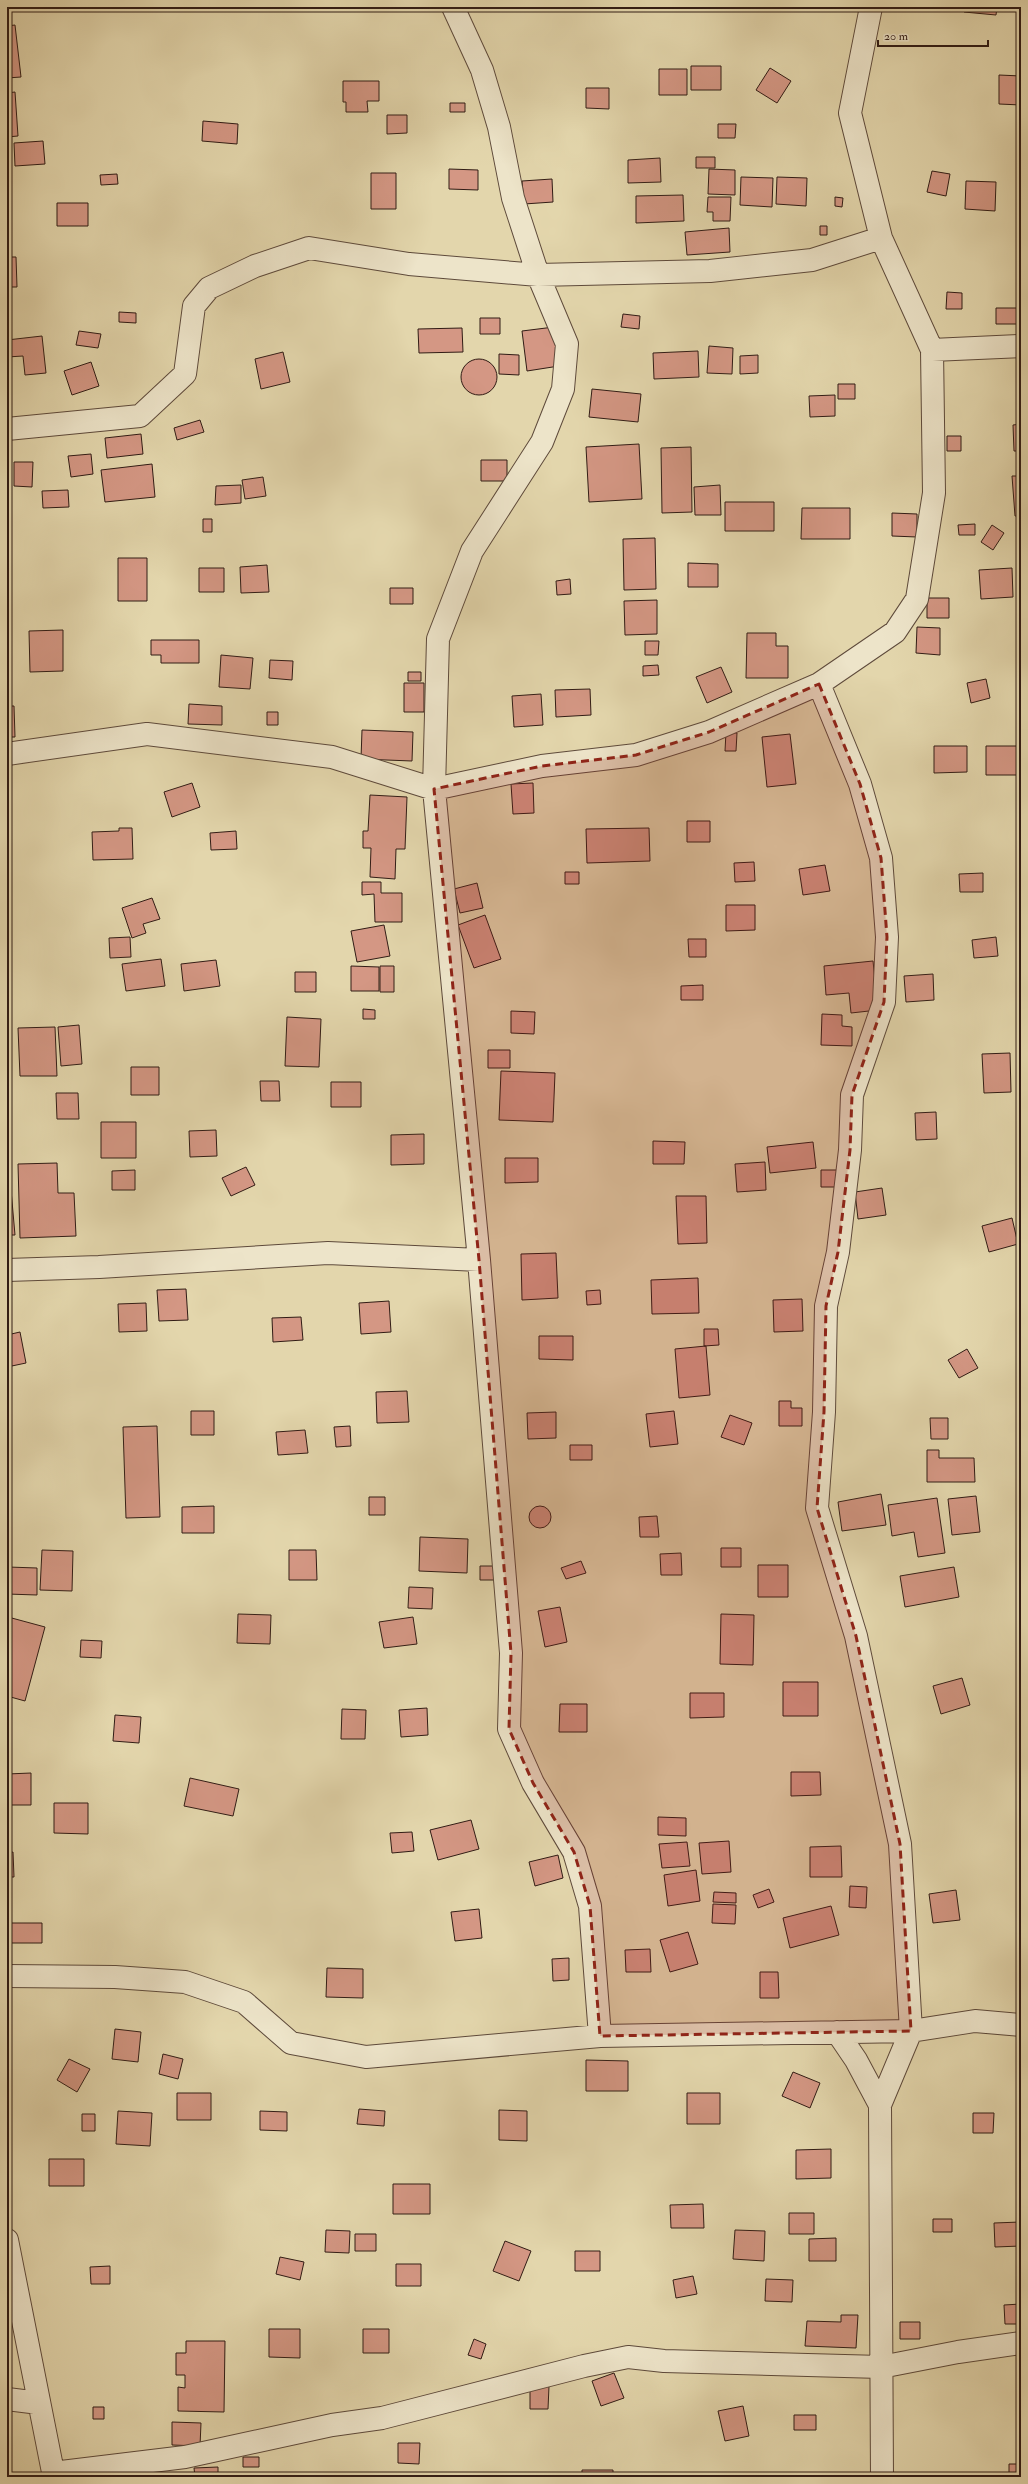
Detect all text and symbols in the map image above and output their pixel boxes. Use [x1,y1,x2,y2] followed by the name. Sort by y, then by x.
[878,22,988,48] scale bar
[884,29,909,44] text: 20 m

